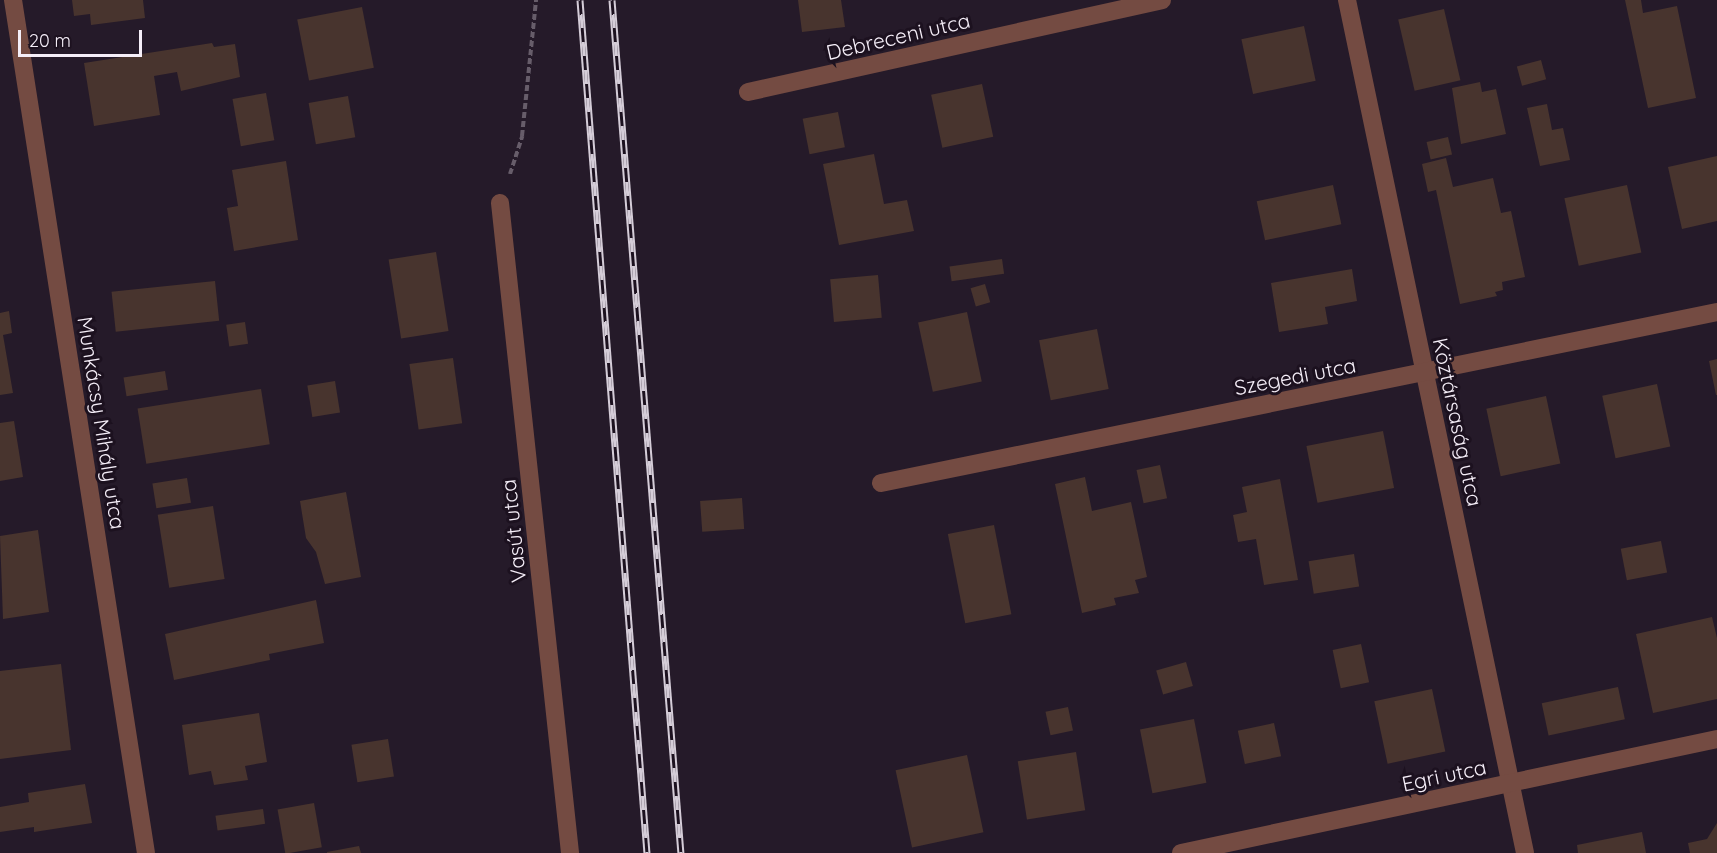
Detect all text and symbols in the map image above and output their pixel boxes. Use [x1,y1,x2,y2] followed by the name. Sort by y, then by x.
[824,7,972,65] street label: Debreceni utca
[21,18,146,56] scale bar
[29,29,71,52] text: 20 m
[73,315,131,531] street label: Munkácsy Mihály utca
[1428,335,1488,509] street label: Köztársaság utca
[1232,352,1358,400] street label: Szegedi utca
[495,478,531,584] street label: Vasút utca
[1399,754,1489,796] street label: Egri utca

